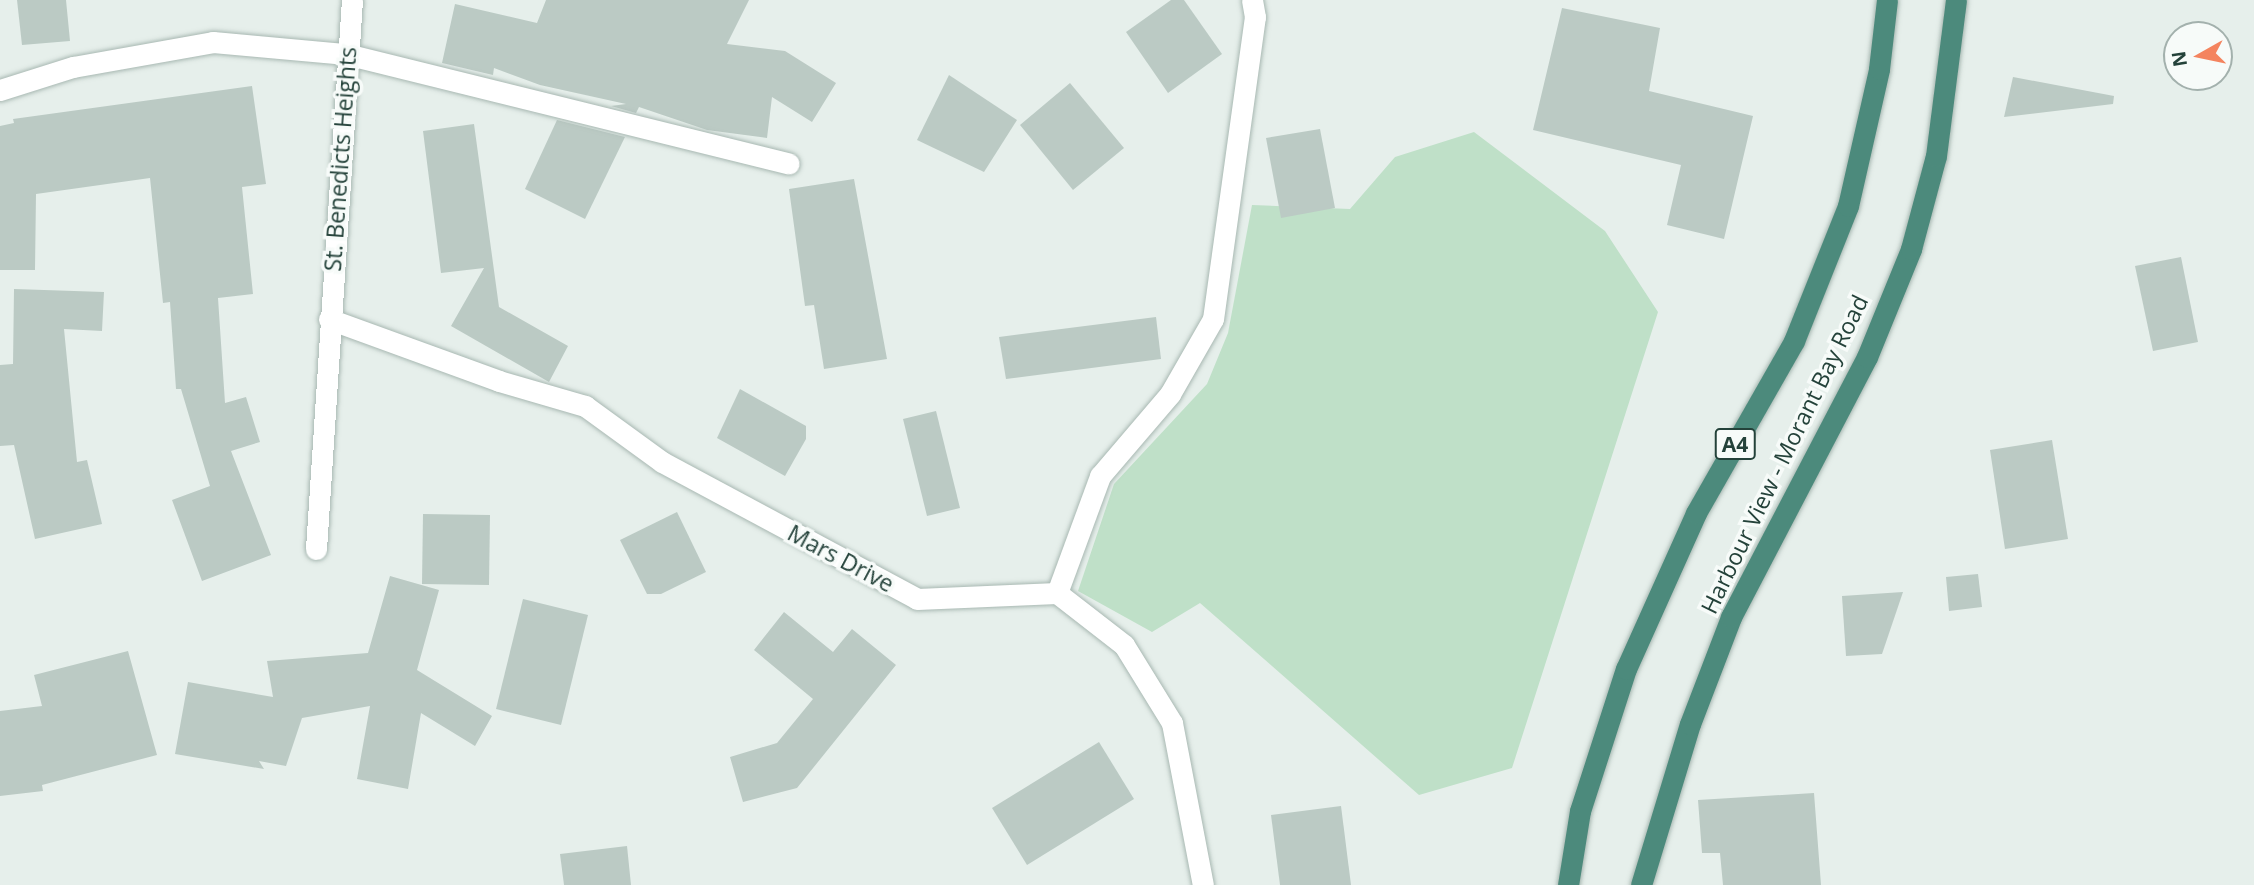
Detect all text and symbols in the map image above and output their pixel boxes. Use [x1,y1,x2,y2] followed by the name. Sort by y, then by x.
[2163,21,2233,91] north arrow
[318,46,362,272] street label: St. Benedicts Heights
[2165,49,2193,69] text: N
[1695,290,1873,618] street label: Harbour View - Morant Bay Road
[1714,426,1756,462] road number: A4
[783,519,899,597] street label: Mars Drive

